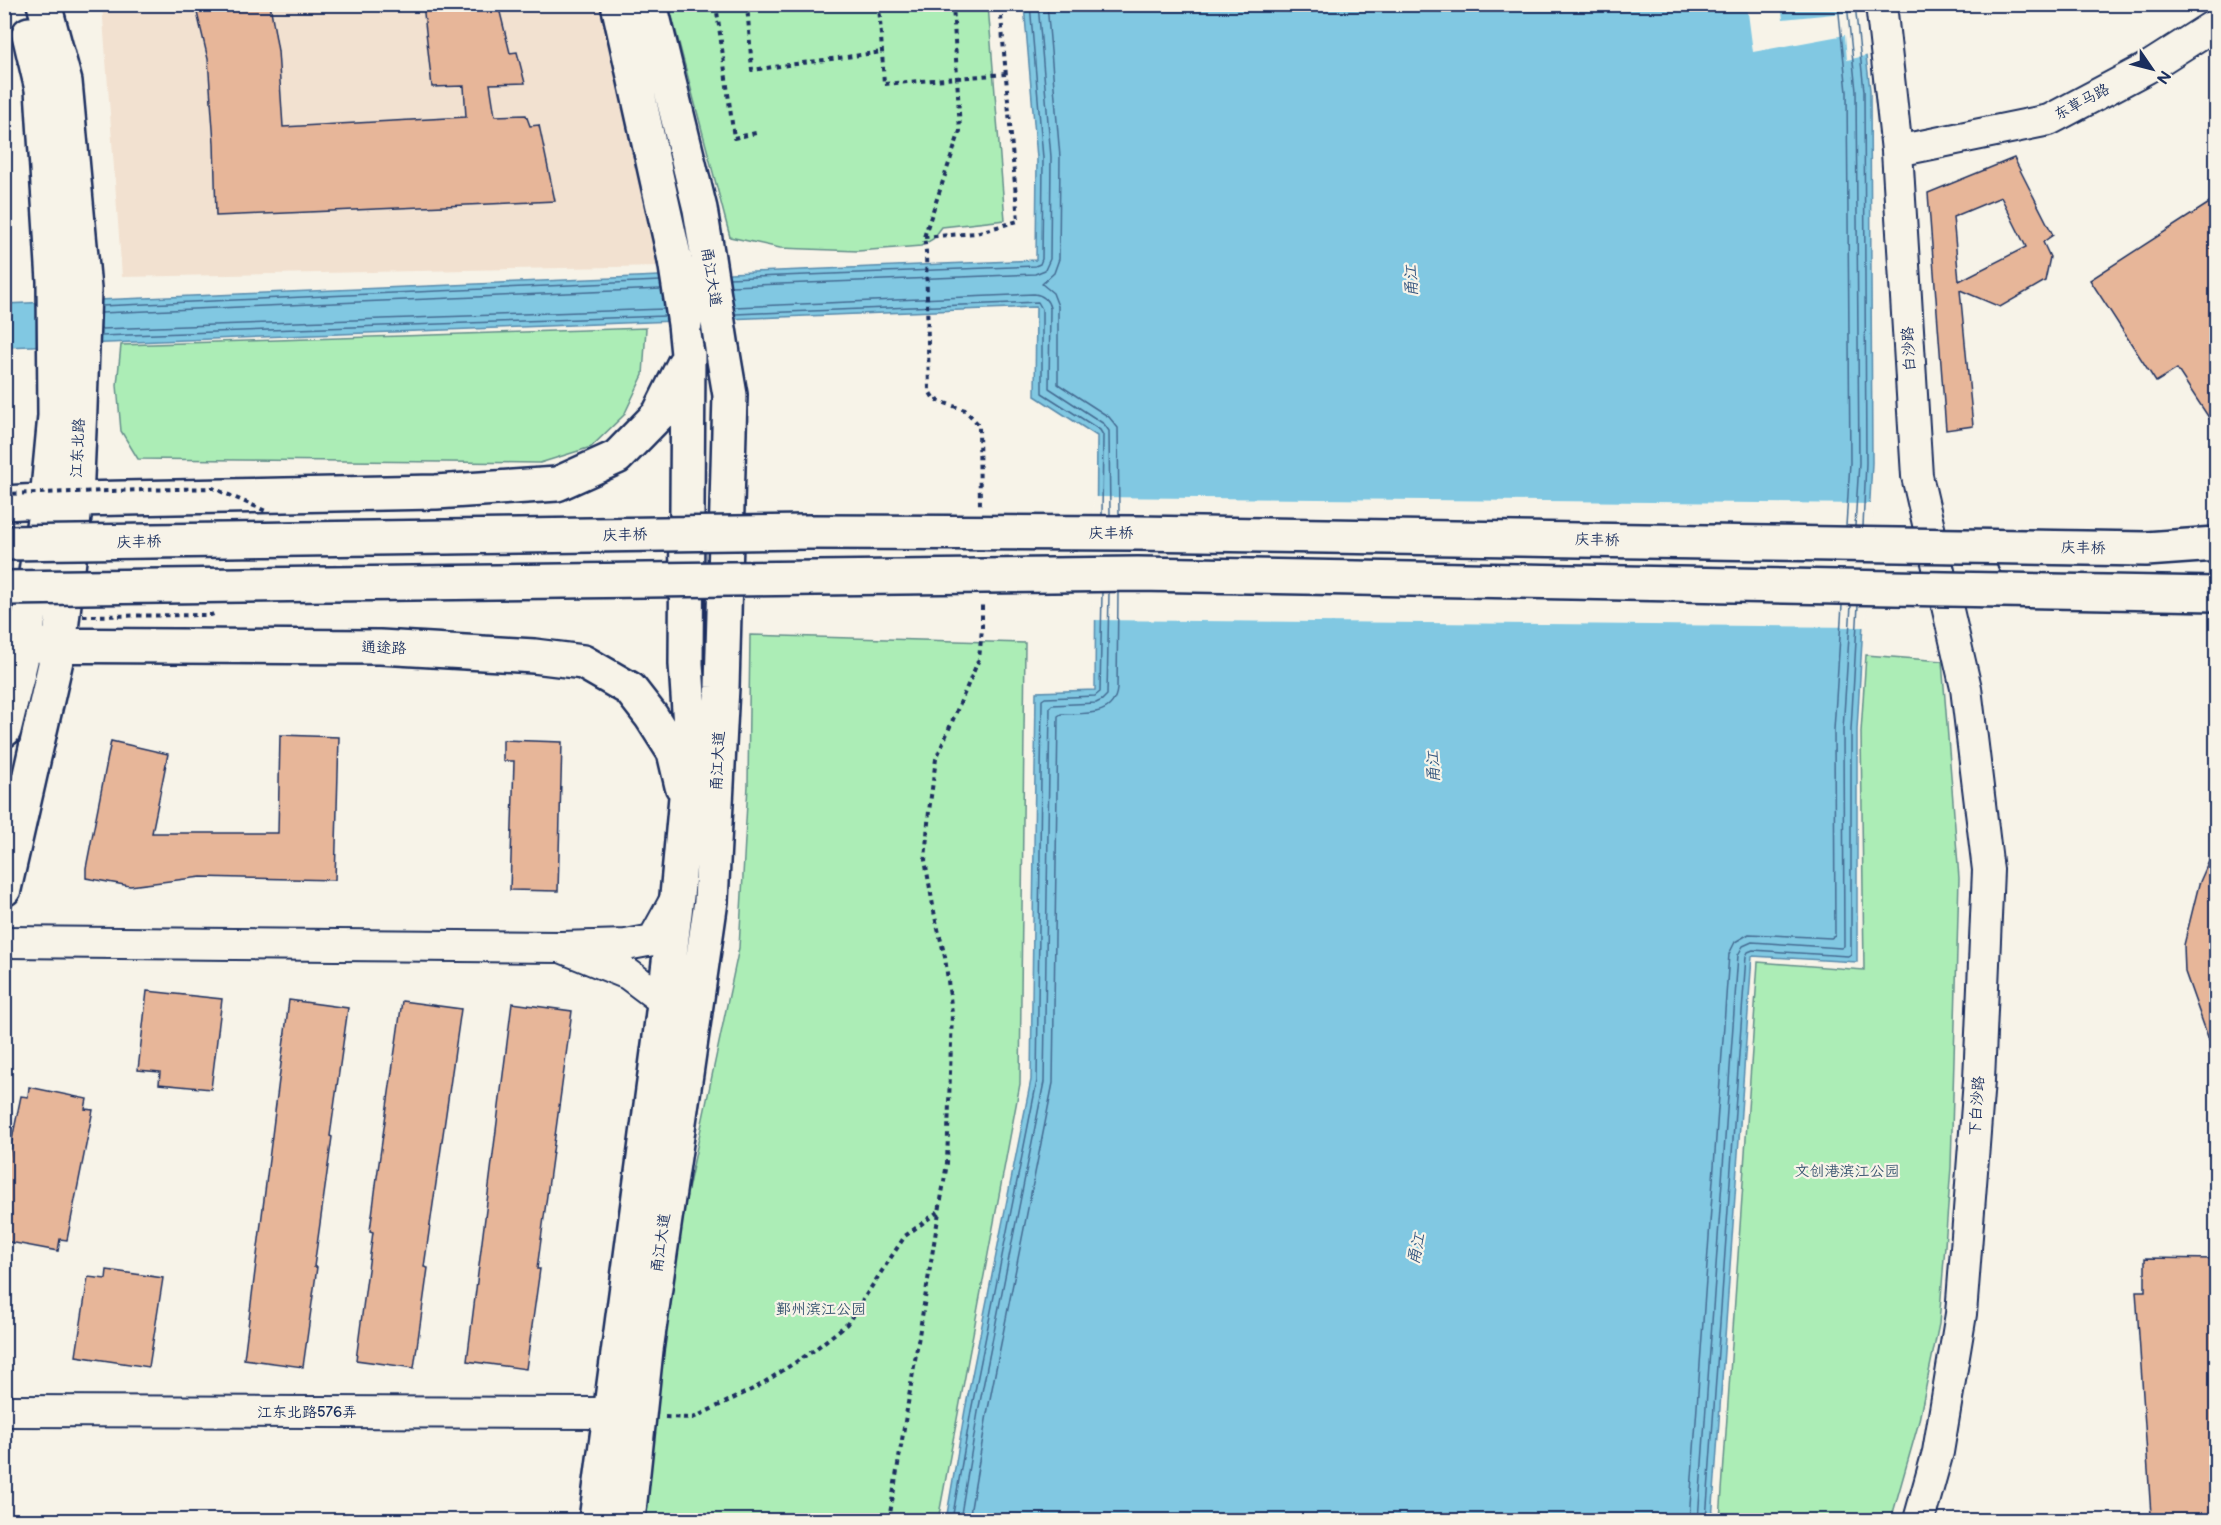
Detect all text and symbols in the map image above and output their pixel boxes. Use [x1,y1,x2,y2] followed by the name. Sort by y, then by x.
[2122,39,2182,99] north arrow
[2152,66,2174,87] text: N
[2051,80,2113,124] street label: 东草马路
[697,246,725,308] street label: 甬江大道
[1402,264,1422,297] water label: 甬江
[1898,326,1920,372] street label: 白沙路
[67,418,89,478] street label: 江东北路
[1088,524,1134,543] street label: 庆丰桥
[602,525,648,545] street label: 庆丰桥
[1574,530,1620,550] street label: 庆丰桥
[116,532,162,552] street label: 庆丰桥
[2060,538,2106,558] street label: 庆丰桥
[361,638,407,658] street label: 通途路
[707,731,729,791] street label: 甬江大道
[1424,750,1444,783] water label: 甬江
[1965,1075,1989,1137] street label: 下白沙路
[1794,1162,1900,1181] park label: 文创港滨江公园
[647,1212,675,1274] street label: 甬江大道
[1404,1230,1430,1267] water label: 甬江
[776,1300,866,1319] park label: 鄞州滨江公园
[257,1403,357,1422] street label: 江东北路576弄

